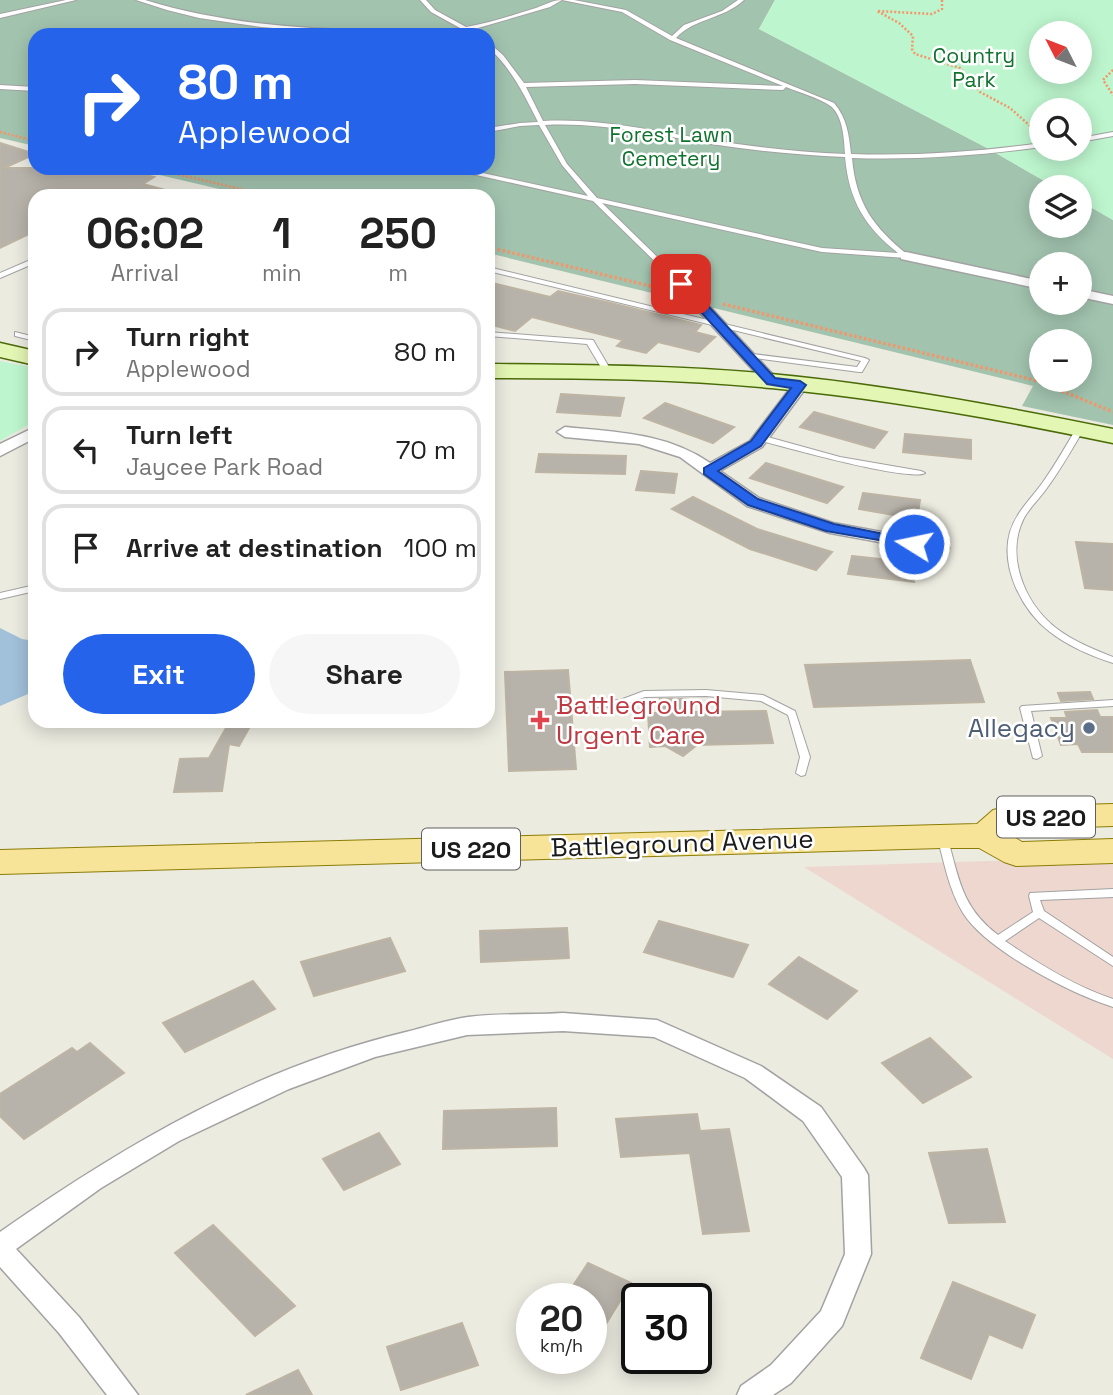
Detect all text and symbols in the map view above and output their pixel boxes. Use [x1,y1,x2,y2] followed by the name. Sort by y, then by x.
[1029,21,1092,84] north arrow
[1029,21,1092,392] map controls
[933,42,1015,93] park label: Country Park
[178,51,293,113] text: 80 m
[63,56,154,147] icon: right
[1029,98,1092,161] button: search
[178,112,351,152] text: Applewood
[609,121,733,172] park label: Forest Lawn Cemetery
[1029,175,1092,238] button: layers
[86,207,204,260] text: 06:02
[272,207,291,260] text: 1
[360,207,437,260] text: 250
[1029,252,1092,315] button: +
[651,254,711,314] pin
[111,258,179,288] text: Arrival
[262,258,302,288] text: min
[388,258,408,288] text: m
[662,265,700,303] icon: arrive
[126,320,250,354] text: Turn right
[1029,329,1092,392] button: −
[67,333,105,371] icon: right
[394,335,456,369] text: 80 m
[126,354,251,384] text: Applewood
[126,418,233,452] text: Turn left
[67,431,105,469] icon: left
[396,433,456,467] text: 70 m
[126,452,323,482] text: Jaycee Park Road
[877,507,951,581] position arrow
[67,529,105,567] icon: arrive
[126,531,383,565] text: Arrive at destination
[404,531,477,565] text: 100 m
[63,634,255,714] button: Exit
[269,634,460,714] button: Share
[556,688,721,752] place label: Battleground Urgent Care
[530,710,550,730] marker: Battleground Urgent Care
[968,711,1075,745] place label: Allegacy
[1081,720,1097,736] marker: Allegacy
[997,796,1095,838] road number: US 220
[550,821,814,865] street label: Battleground Avenue
[422,828,520,870] road number: US 220
[621,1283,712,1374] speed limit sign: 30
[540,1297,583,1341] text: 20
[540,1334,583,1357] text: km/h

